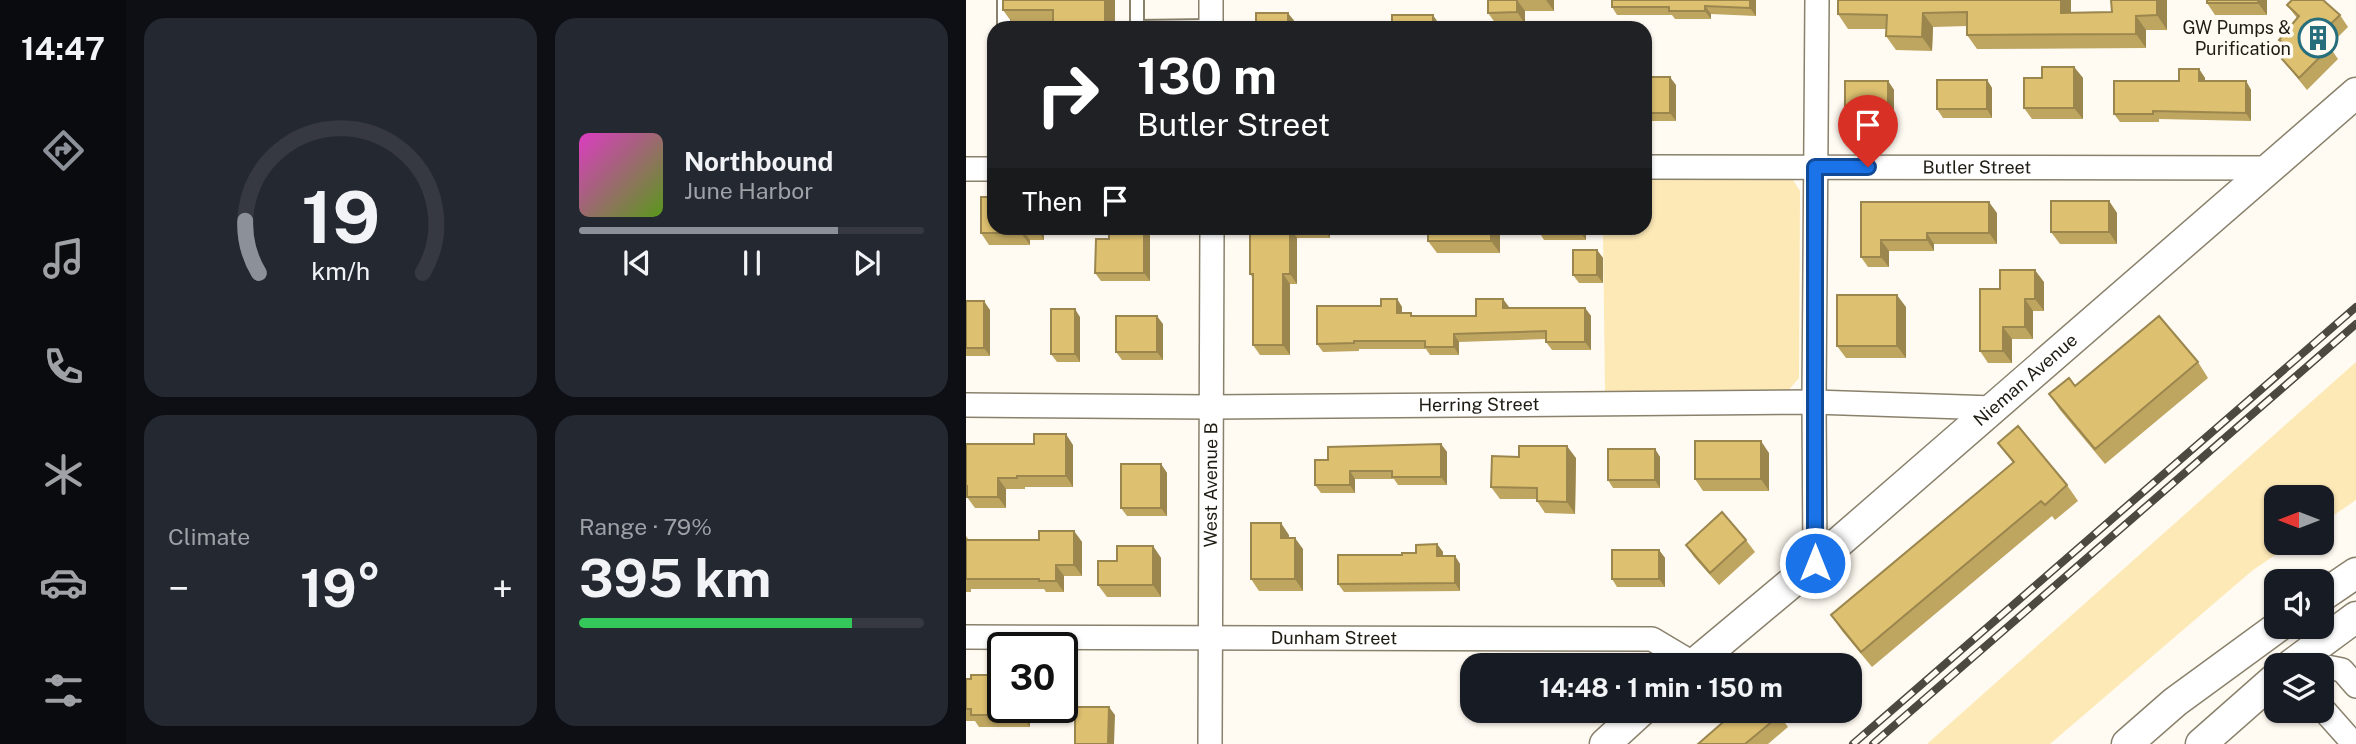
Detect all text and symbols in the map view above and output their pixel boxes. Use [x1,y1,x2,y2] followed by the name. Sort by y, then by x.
[2183,17,2291,59] place label: GW Pumps & Purification
[2297,17,2339,59] building icon: GW Pumps & Purification
[21,30,105,67] text: 14:47
[1137,47,1277,105] text: 130 m
[1022,49,1113,140] icon: right
[1838,95,1898,167] pin
[1137,106,1330,143] text: Butler Street
[1849,106,1887,144] icon: arrive
[39,126,88,175] icon: directions
[684,146,833,177] text: Northbound
[1923,156,2031,178] street label: Butler Street
[301,175,380,260] text: 19
[684,177,813,204] text: June Harbor
[1096,182,1134,220] icon: arrive
[1022,186,1082,217] text: Then
[39,234,88,283] icon: music
[618,244,656,282] icon: previous
[733,244,771,282] icon: pause
[848,244,886,282] icon: next
[311,256,370,286] text: km/h
[1969,329,2081,430] street label: Nieman Avenue
[39,342,88,391] icon: phone
[1418,393,1540,415] street label: Herring Street
[1200,422,1221,548] street label: West Avenue B
[39,450,88,499] icon: climate
[2264,485,2334,555] north arrow
[2264,485,2334,723] map controls
[579,513,712,540] text: Range · 79%
[168,523,250,550] text: Climate
[1778,526,1852,600] position arrow
[579,548,771,609] text: 395 km
[39,558,88,607] icon: car
[300,558,381,619] text: 19°
[168,566,189,611] text: −
[492,566,513,611] text: +
[2264,569,2334,639] button: sound
[1271,627,1397,648] street label: Dunham Street
[987,632,1078,723] speed limit sign: 30
[2264,653,2334,723] button: layers
[39,666,88,715] icon: filters
[1539,672,1783,703] text: 14:48 · 1 min · 150 m

